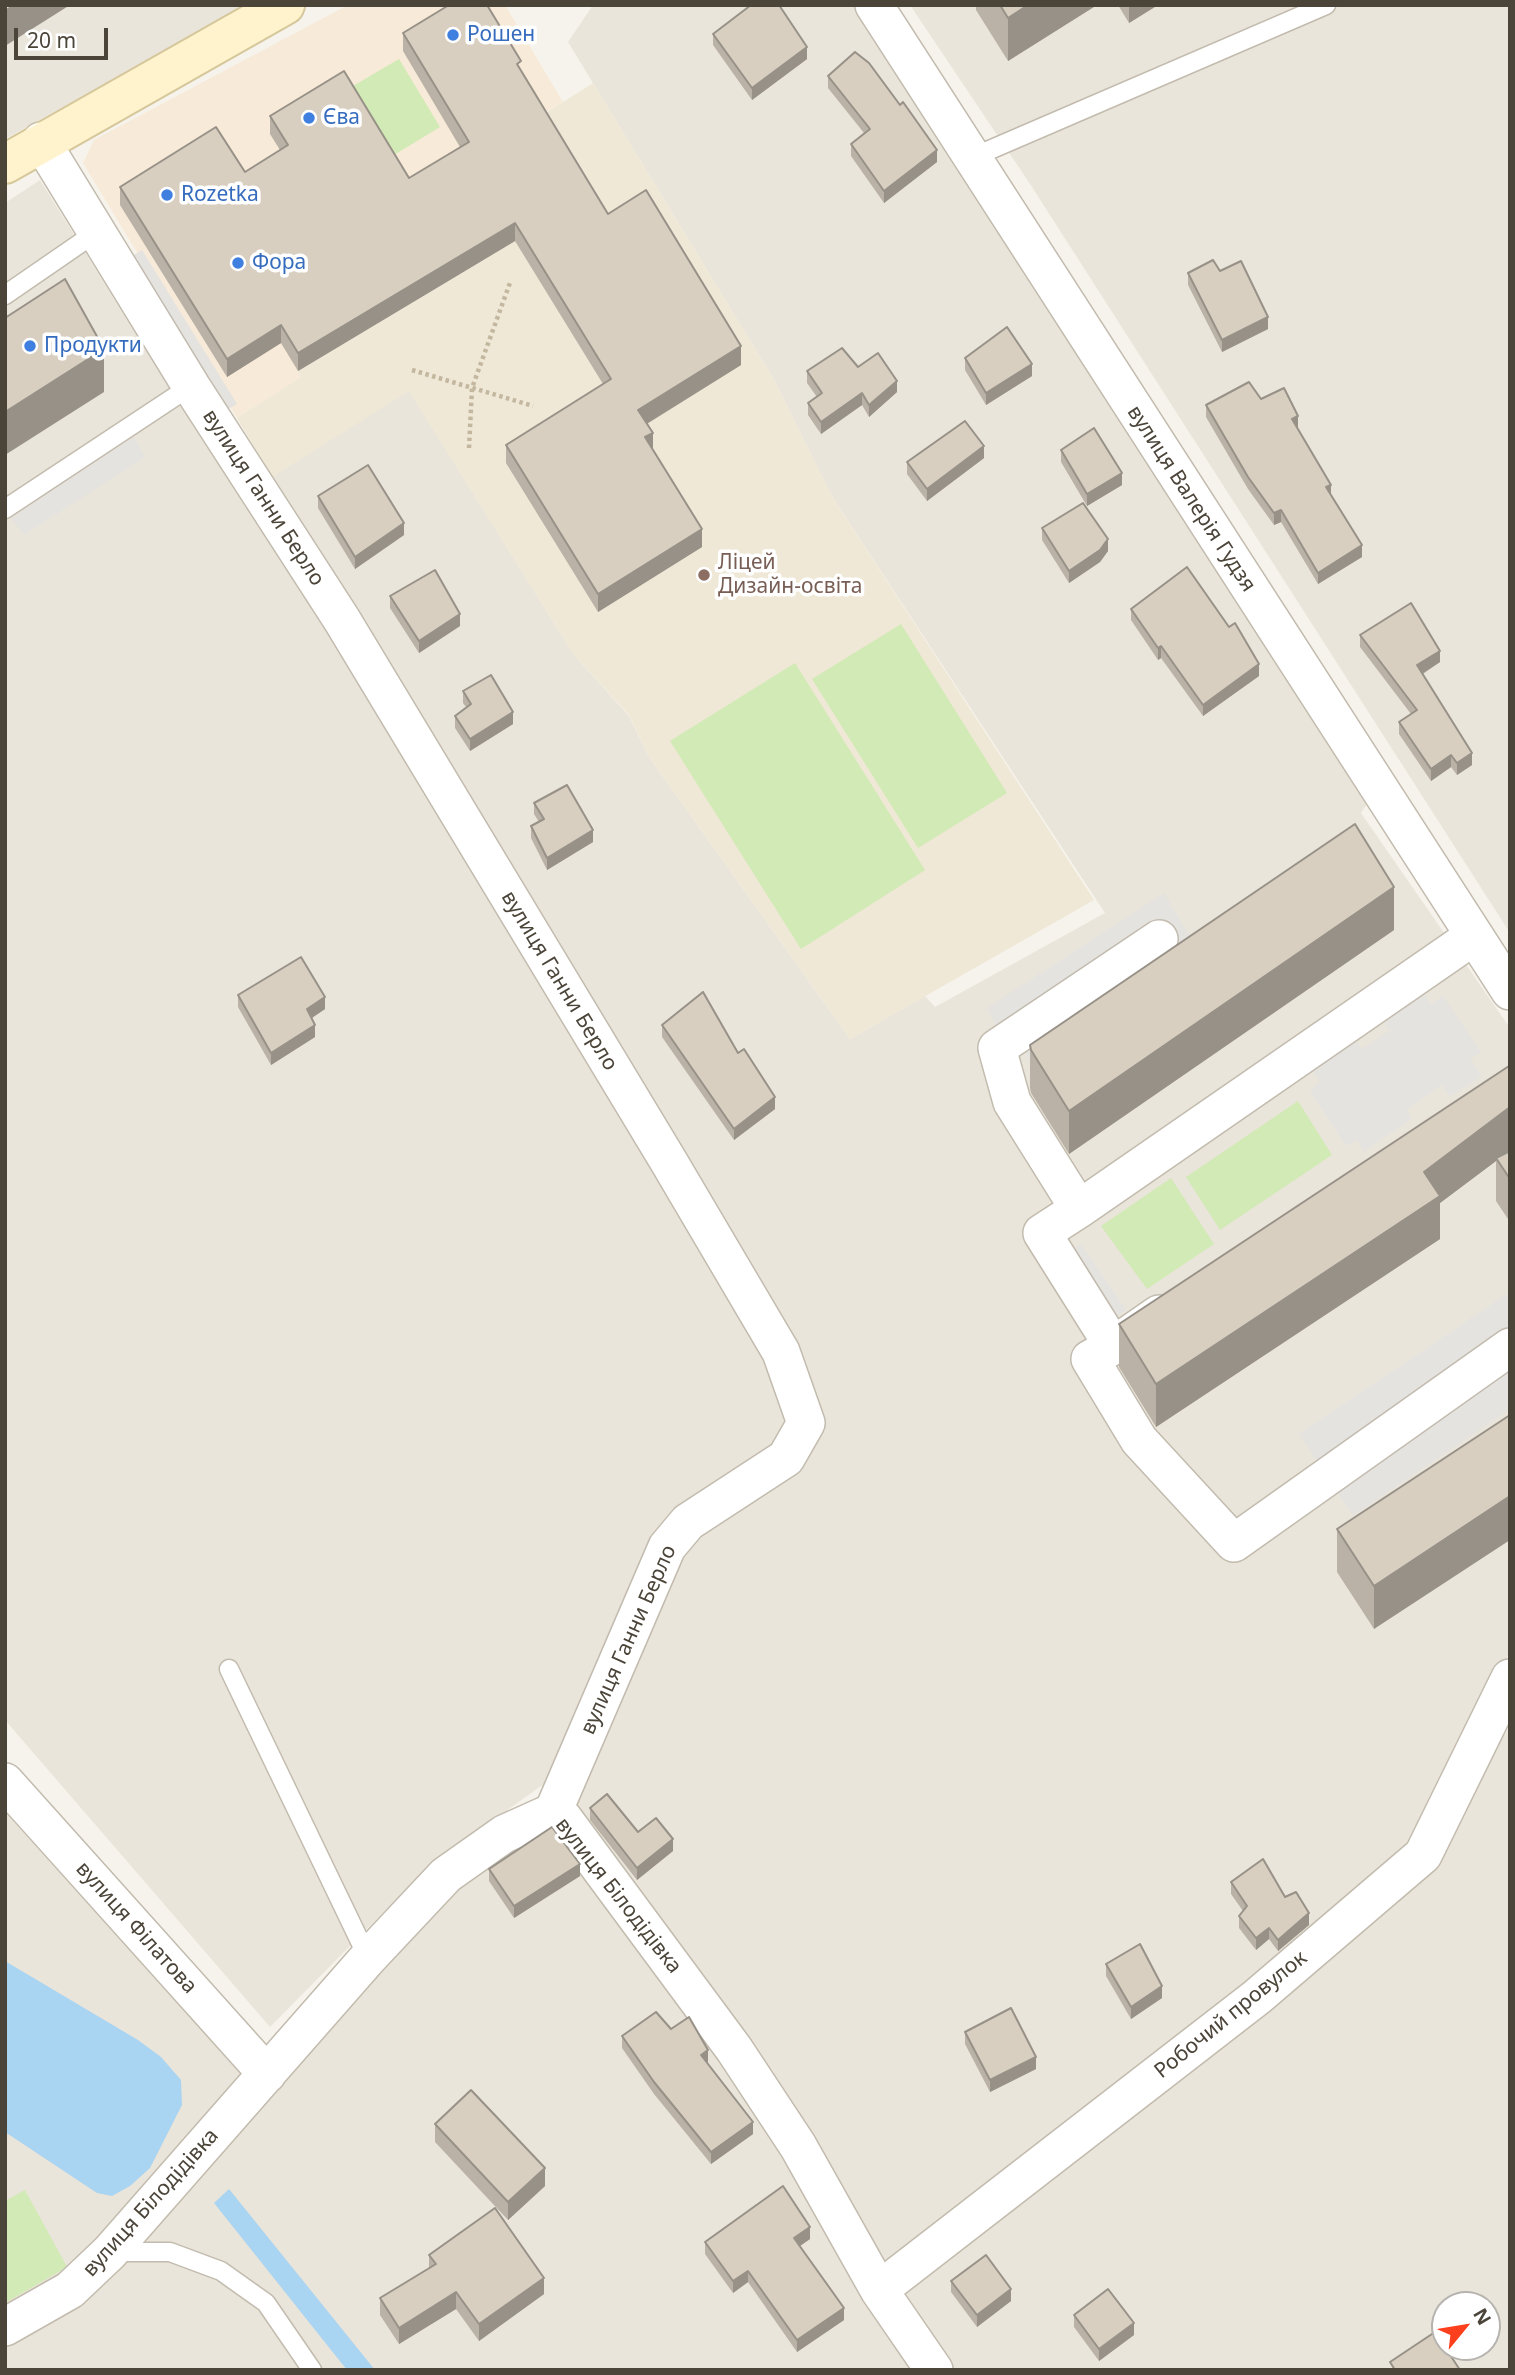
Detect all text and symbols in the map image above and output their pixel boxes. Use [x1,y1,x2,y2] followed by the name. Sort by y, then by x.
[18,14,112,58] scale bar
[467,22,535,48] place label: Рошен
[27,26,76,54] text: 20 m
[445,27,461,43] marker: Рошен
[323,105,360,131] place label: Єва
[301,110,317,126] marker: Єва
[181,182,259,208] place label: Rozetka
[159,187,175,203] marker: Rozetka
[252,250,306,276] place label: Фора
[230,255,246,271] marker: Фора
[44,333,142,359] place label: Продукти
[22,338,38,354] marker: Продукти
[1121,401,1261,597] street label: вулиця Валерія Гудзя
[197,405,329,591] street label: вулиця Ганни Берло
[718,550,863,600] place label: Ліцей Дизайн-освіта
[696,567,712,583] marker: Ліцей Дизайн-освіта
[495,887,623,1075] street label: вулиця Ганни Берло
[576,1541,682,1739] street label: вулиця Ганни Берло
[549,1813,687,1979] street label: вулиця Білодідівка
[70,1857,202,1999] street label: вулиця Філатова
[1150,1946,1312,2084] street label: Робочий провулок
[78,2124,224,2282] street label: вулиця Білодідівка
[1431,2291,1501,2361] north arrow
[1467,2303,1498,2330] text: N

